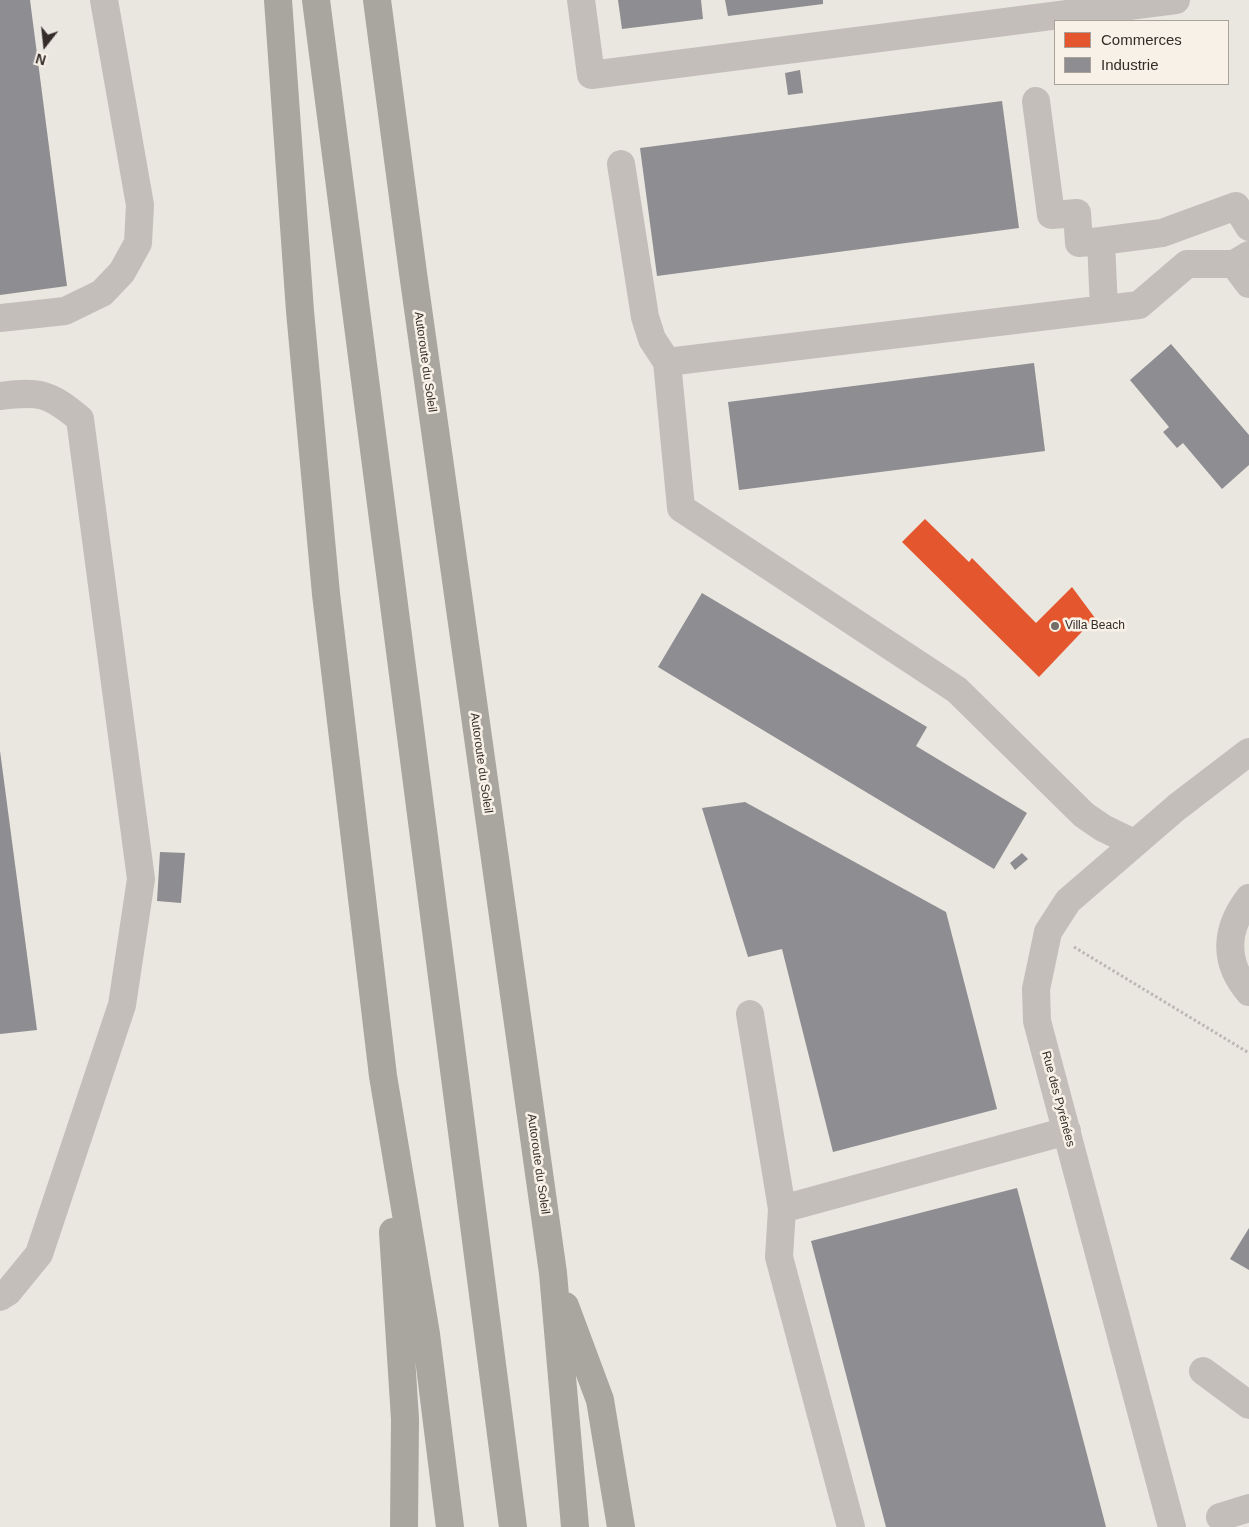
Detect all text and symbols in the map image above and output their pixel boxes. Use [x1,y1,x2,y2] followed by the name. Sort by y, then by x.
[20,20,70,70] north arrow
[1054,20,1229,85] legend
[1101,31,1182,48] text: Commerces
[34,50,48,69] text: N
[1101,56,1159,73] text: Industrie
[411,311,439,413] street label: Autoroute du Soleil
[1065,619,1125,633] place label: Villa Beach
[1049,620,1061,632] marker: Villa Beach
[467,712,495,814] street label: Autoroute du Soleil
[1038,1049,1078,1149] street label: Rue des Pyrénées
[524,1113,552,1215] street label: Autoroute du Soleil

